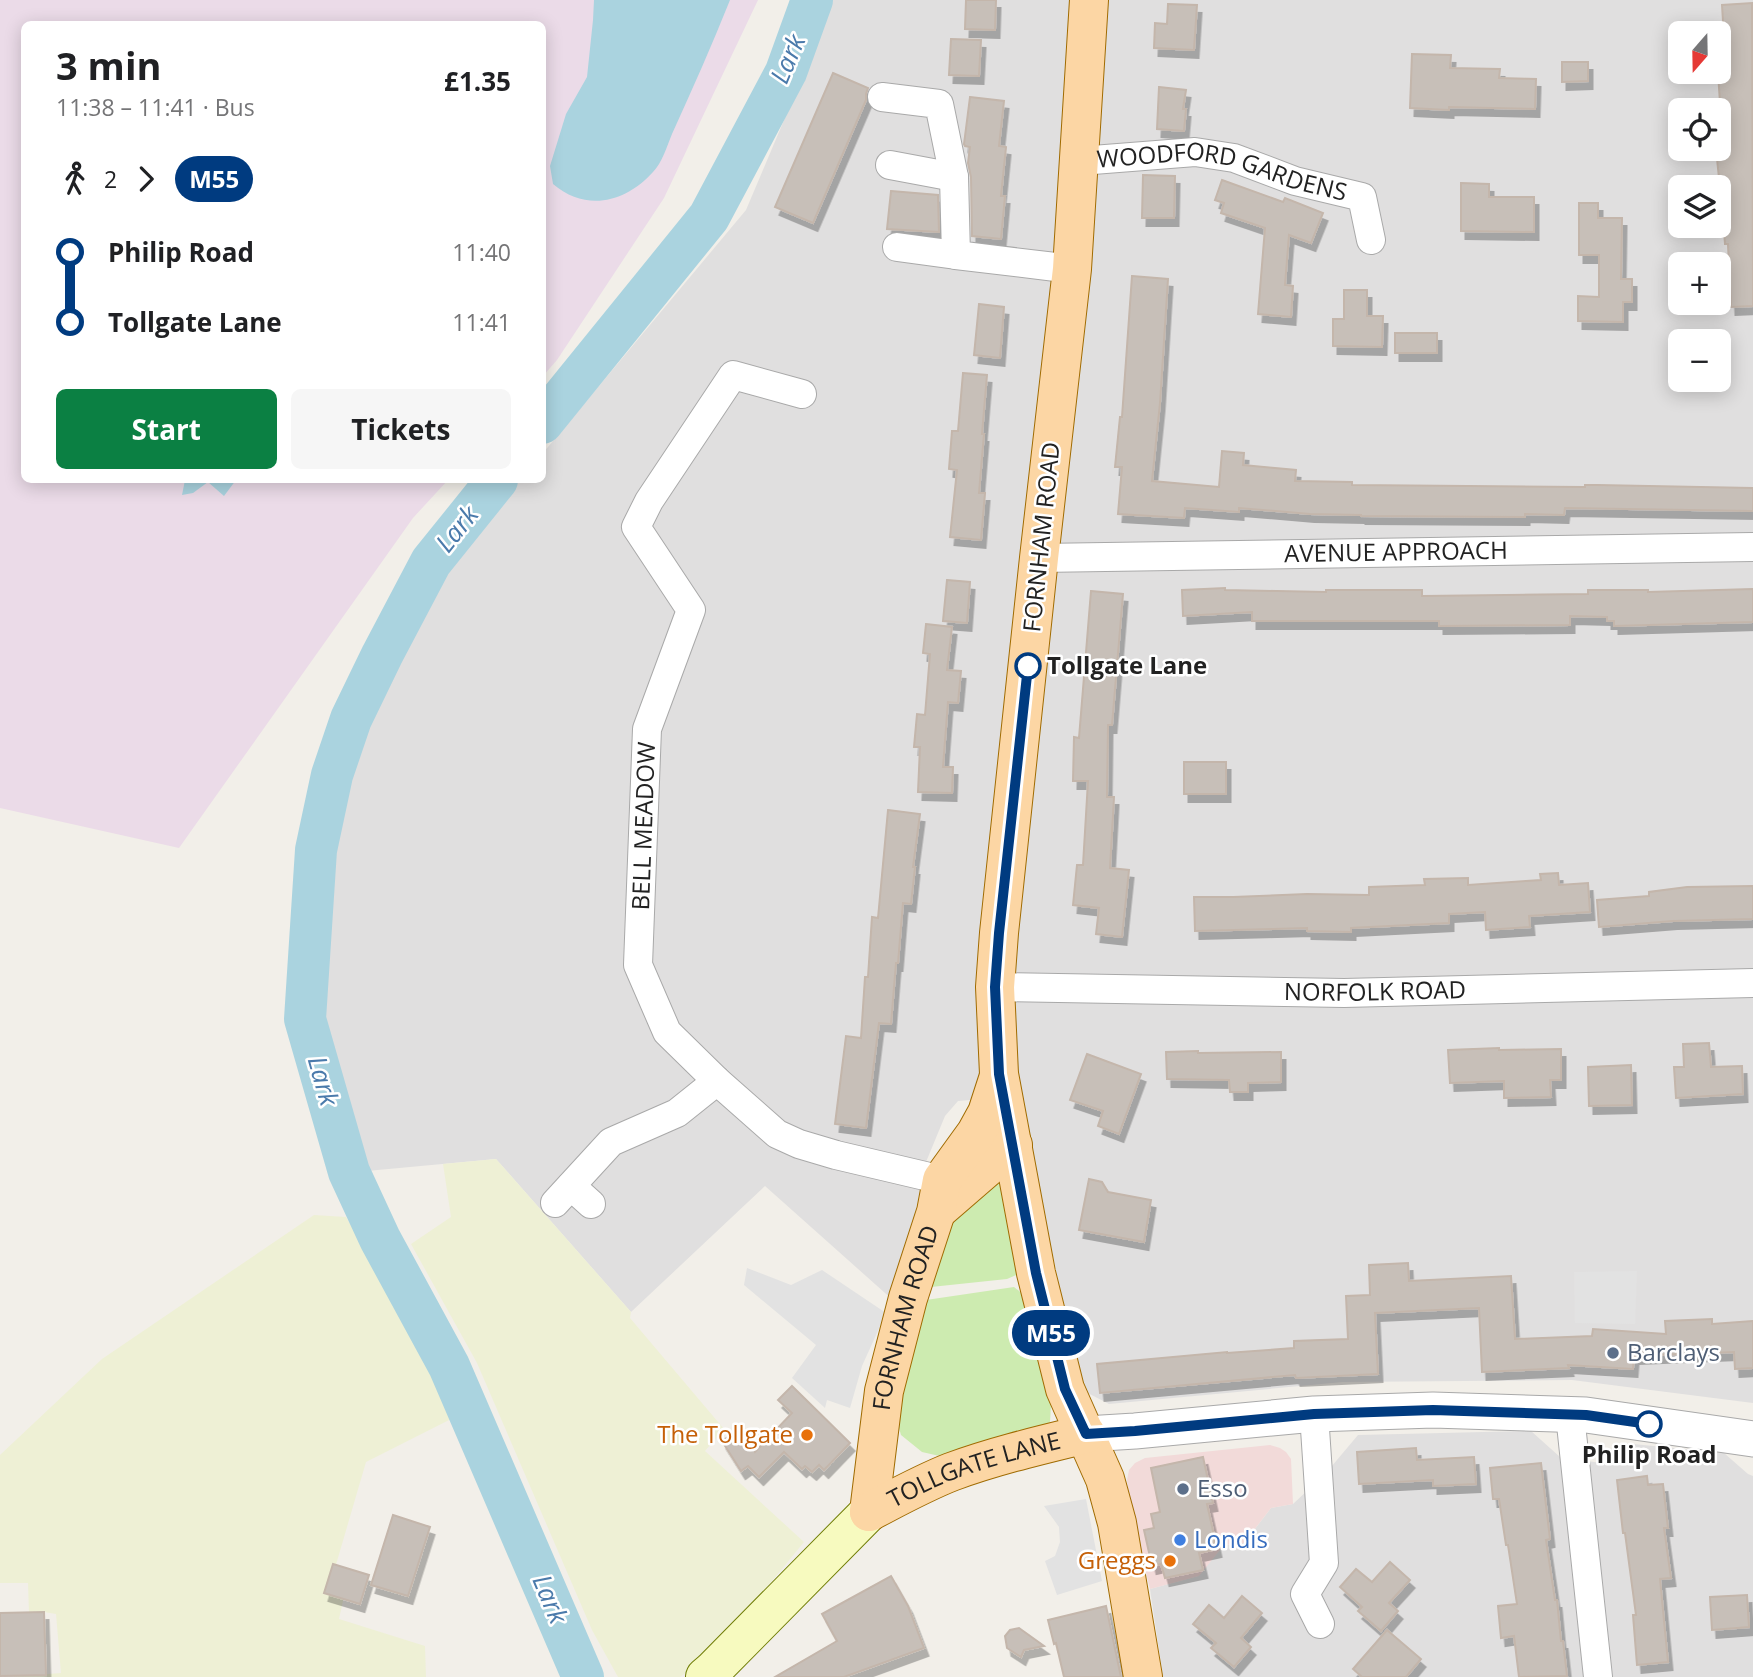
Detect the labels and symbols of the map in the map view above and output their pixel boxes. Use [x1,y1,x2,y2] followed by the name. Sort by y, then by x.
[1668,21,1731,84] north arrow
[761,27,814,89] water label: Lark
[1096,133,1351,208] street label: WOODFORD GARDENS
[1014,440,1067,633] street label: FORNHAM ROAD
[426,497,487,559] water label: Lark
[1284,533,1508,569] street label: AVENUE APPROACH
[1047,648,1207,681] place label: Tollgate Lane
[1015,653,1041,679] marker: Tollgate Lane
[623,741,662,911] street label: BELL MEADOW
[1284,972,1466,1008] street label: NORFOLK ROAD
[300,1052,349,1111] water label: Lark
[864,1221,946,1412] street label: FORNHAM ROAD
[1011,1310,1091,1356] line badge: M55
[1627,1335,1720,1368] place label: Barclays
[1605,1345,1621,1361] marker: Barclays
[1636,1411,1662,1437] marker: Philip Road
[657,1417,793,1450] place label: The Tollgate
[881,1423,1064,1515] street label: TOLLGATE LANE
[799,1427,815,1443] marker: The Tollgate
[1582,1437,1716,1470] place label: Philip Road
[1197,1471,1248,1504] place label: Esso
[1175,1481,1191,1497] marker: Esso
[1194,1522,1268,1555] place label: Londis
[1172,1532,1188,1548] marker: Londis
[1078,1543,1156,1576] place label: Greggs
[1162,1553,1178,1569] marker: Greggs
[525,1568,578,1630] water label: Lark

